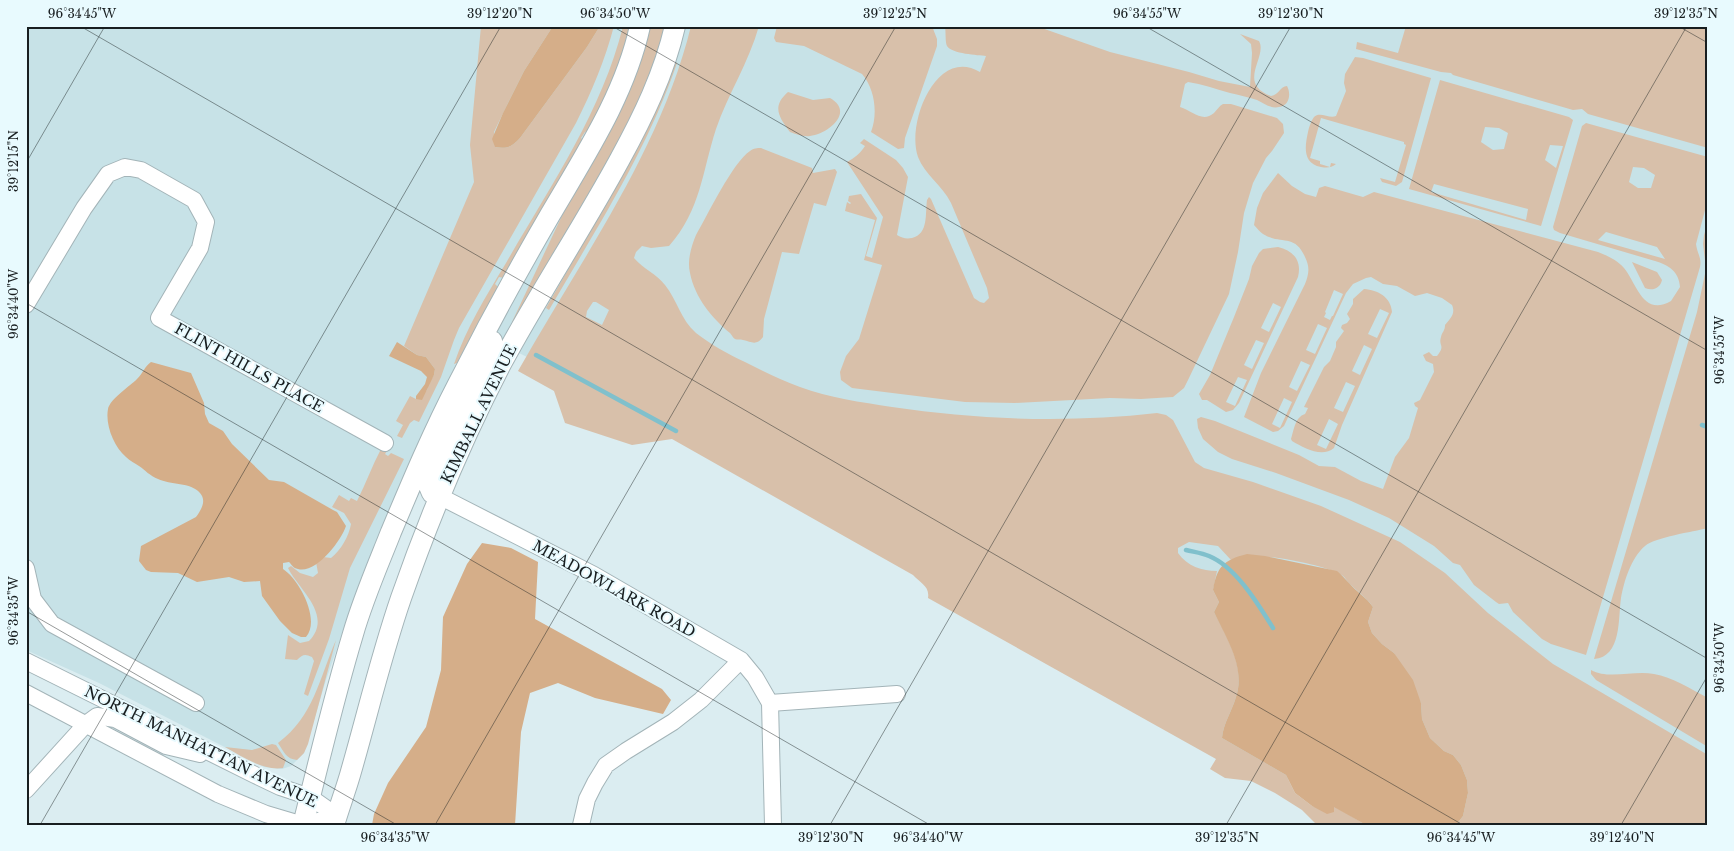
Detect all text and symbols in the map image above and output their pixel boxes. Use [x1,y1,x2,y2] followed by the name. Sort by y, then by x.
[48,6,117,21] text: 96°34'45"W
[467,6,533,21] text: 39°12'20"N
[580,6,651,21] text: 96°34'50"W
[863,6,927,21] text: 39°12'25"N
[1113,6,1182,21] text: 96°34'55"W
[1258,6,1324,21] text: 39°12'30"N
[1654,6,1718,21] text: 39°12'35"N
[6,130,21,192] text: 39°12'15"N
[6,268,21,339] text: 96°34'40"W
[1712,315,1727,384] text: 96°34'55"W
[171,319,327,417] street label: FLINT HILLS PLACE
[437,341,521,487] street label: KIMBALL AVENUE
[529,536,699,641] street label: MEADOWLARK ROAD
[6,576,21,646] text: 96°34'35"W
[1712,622,1727,693] text: 96°34'50"W
[82,682,321,811] street label: NORTH MANHATTAN AVENUE
[360,830,430,845] text: 96°34'35"W
[798,830,864,845] text: 39°12'30"N
[893,830,964,845] text: 96°34'40"W
[1195,830,1259,845] text: 39°12'35"N
[1427,830,1496,845] text: 96°34'45"W
[1590,830,1655,845] text: 39°12'40"N

